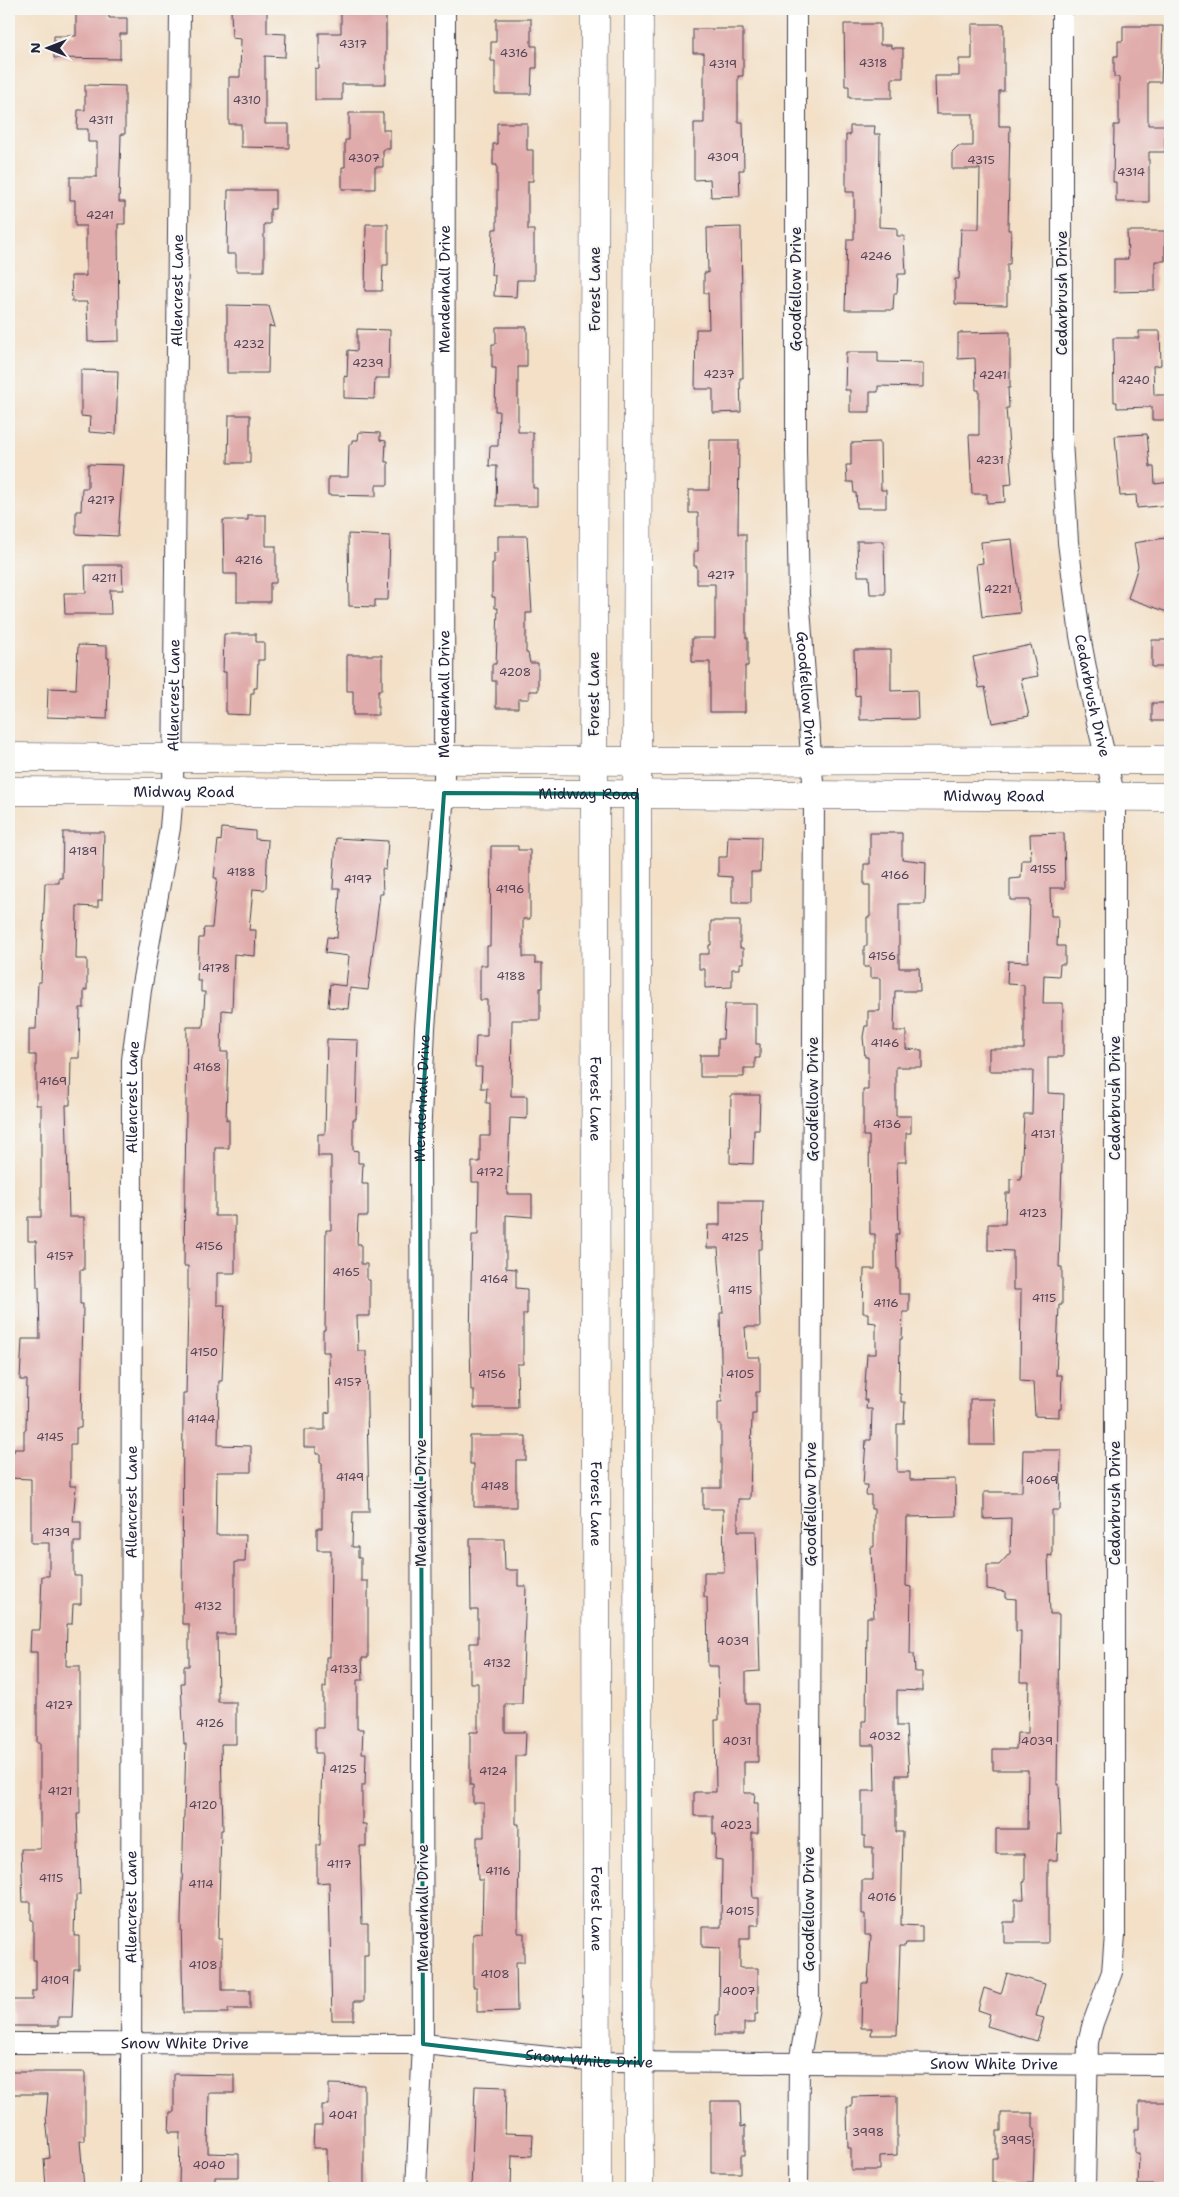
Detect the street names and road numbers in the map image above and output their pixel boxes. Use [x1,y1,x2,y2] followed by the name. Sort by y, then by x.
[435,225,455,353] street label: Mendenhall Drive
[786,227,806,351] street label: Goodfellow Drive
[1052,231,1072,355] street label: Cedarbrush Drive
[167,234,188,347] street label: Allencrest Lane
[585,246,605,332] street label: Forest Lane
[434,630,454,758] street label: Mendenhall Drive
[792,631,821,757] street label: Goodfellow Drive
[1070,633,1115,759] street label: Cedarbrush Drive
[163,639,184,752] street label: Allencrest Lane
[584,651,604,737] street label: Forest Lane
[133,782,235,802] street label: Midway Road
[538,784,640,804] street label: Midway Road
[943,786,1045,806] street label: Midway Road
[410,1034,435,1162] street label: Mendenhall Drive
[1105,1036,1125,1160] street label: Cedarbrush Drive
[803,1037,823,1161] street label: Goodfellow Drive
[122,1039,144,1153] street label: Allencrest Lane
[585,1056,605,1142] street label: Forest Lane
[411,1439,431,1567] street label: Mendenhall Drive
[1105,1441,1125,1565] street label: Cedarbrush Drive
[801,1442,821,1566] street label: Goodfellow Drive
[122,1446,142,1558] street label: Allencrest Lane
[586,1461,606,1547] street label: Forest Lane
[413,1844,433,1972] street label: Mendenhall Drive
[799,1847,819,1971] street label: Goodfellow Drive
[121,1851,141,1963] street label: Allencrest Lane
[587,1866,607,1952] street label: Forest Lane
[121,2033,249,2054] street label: Snow White Drive
[524,2045,653,2072] street label: Snow White Drive
[930,2054,1058,2074] street label: Snow White Drive

